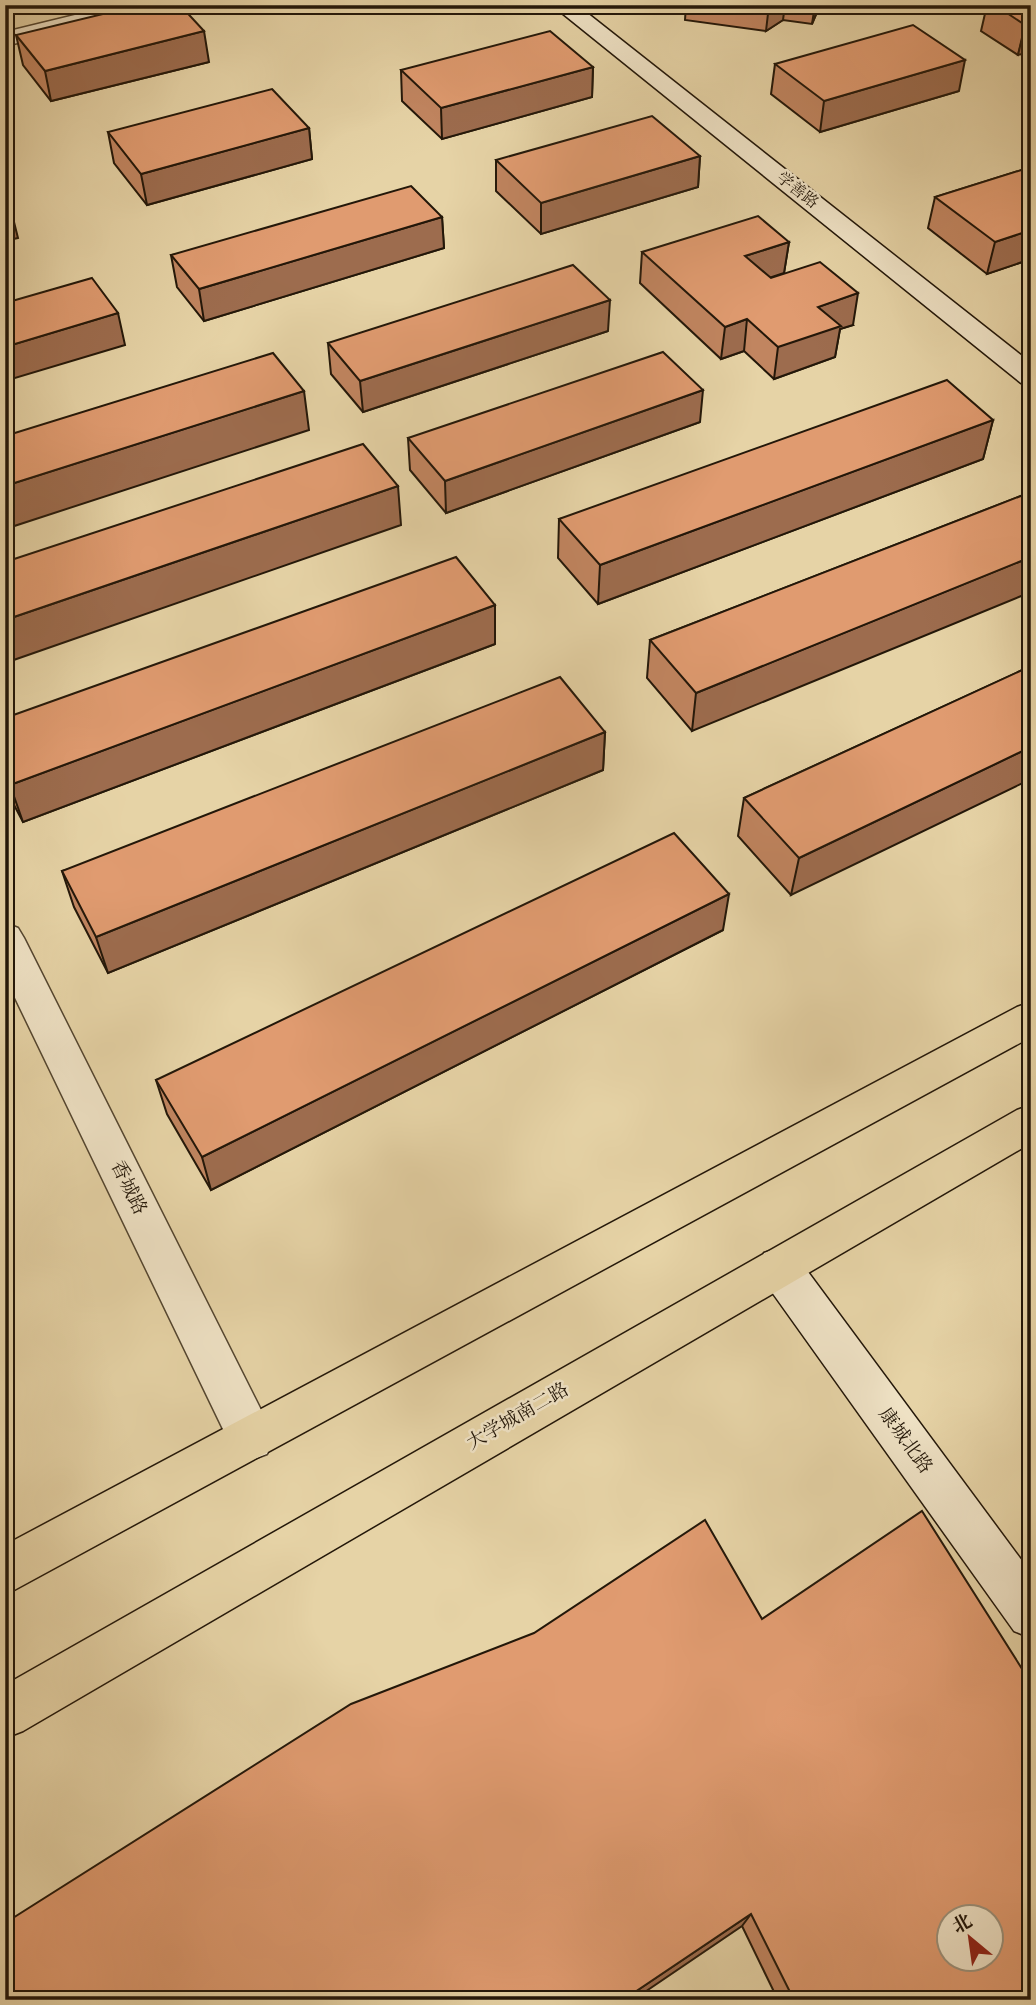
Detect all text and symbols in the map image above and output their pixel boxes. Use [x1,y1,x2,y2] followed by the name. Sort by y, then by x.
[772,168,822,214] street label: 学善路
[105,1157,151,1219] street label: 香城路
[463,1378,573,1456] street label: 大学城南二路
[873,1403,937,1479] street label: 康城北路
[934,1904,1004,1974] north arrow
[949,1910,977,1940] text: 北

